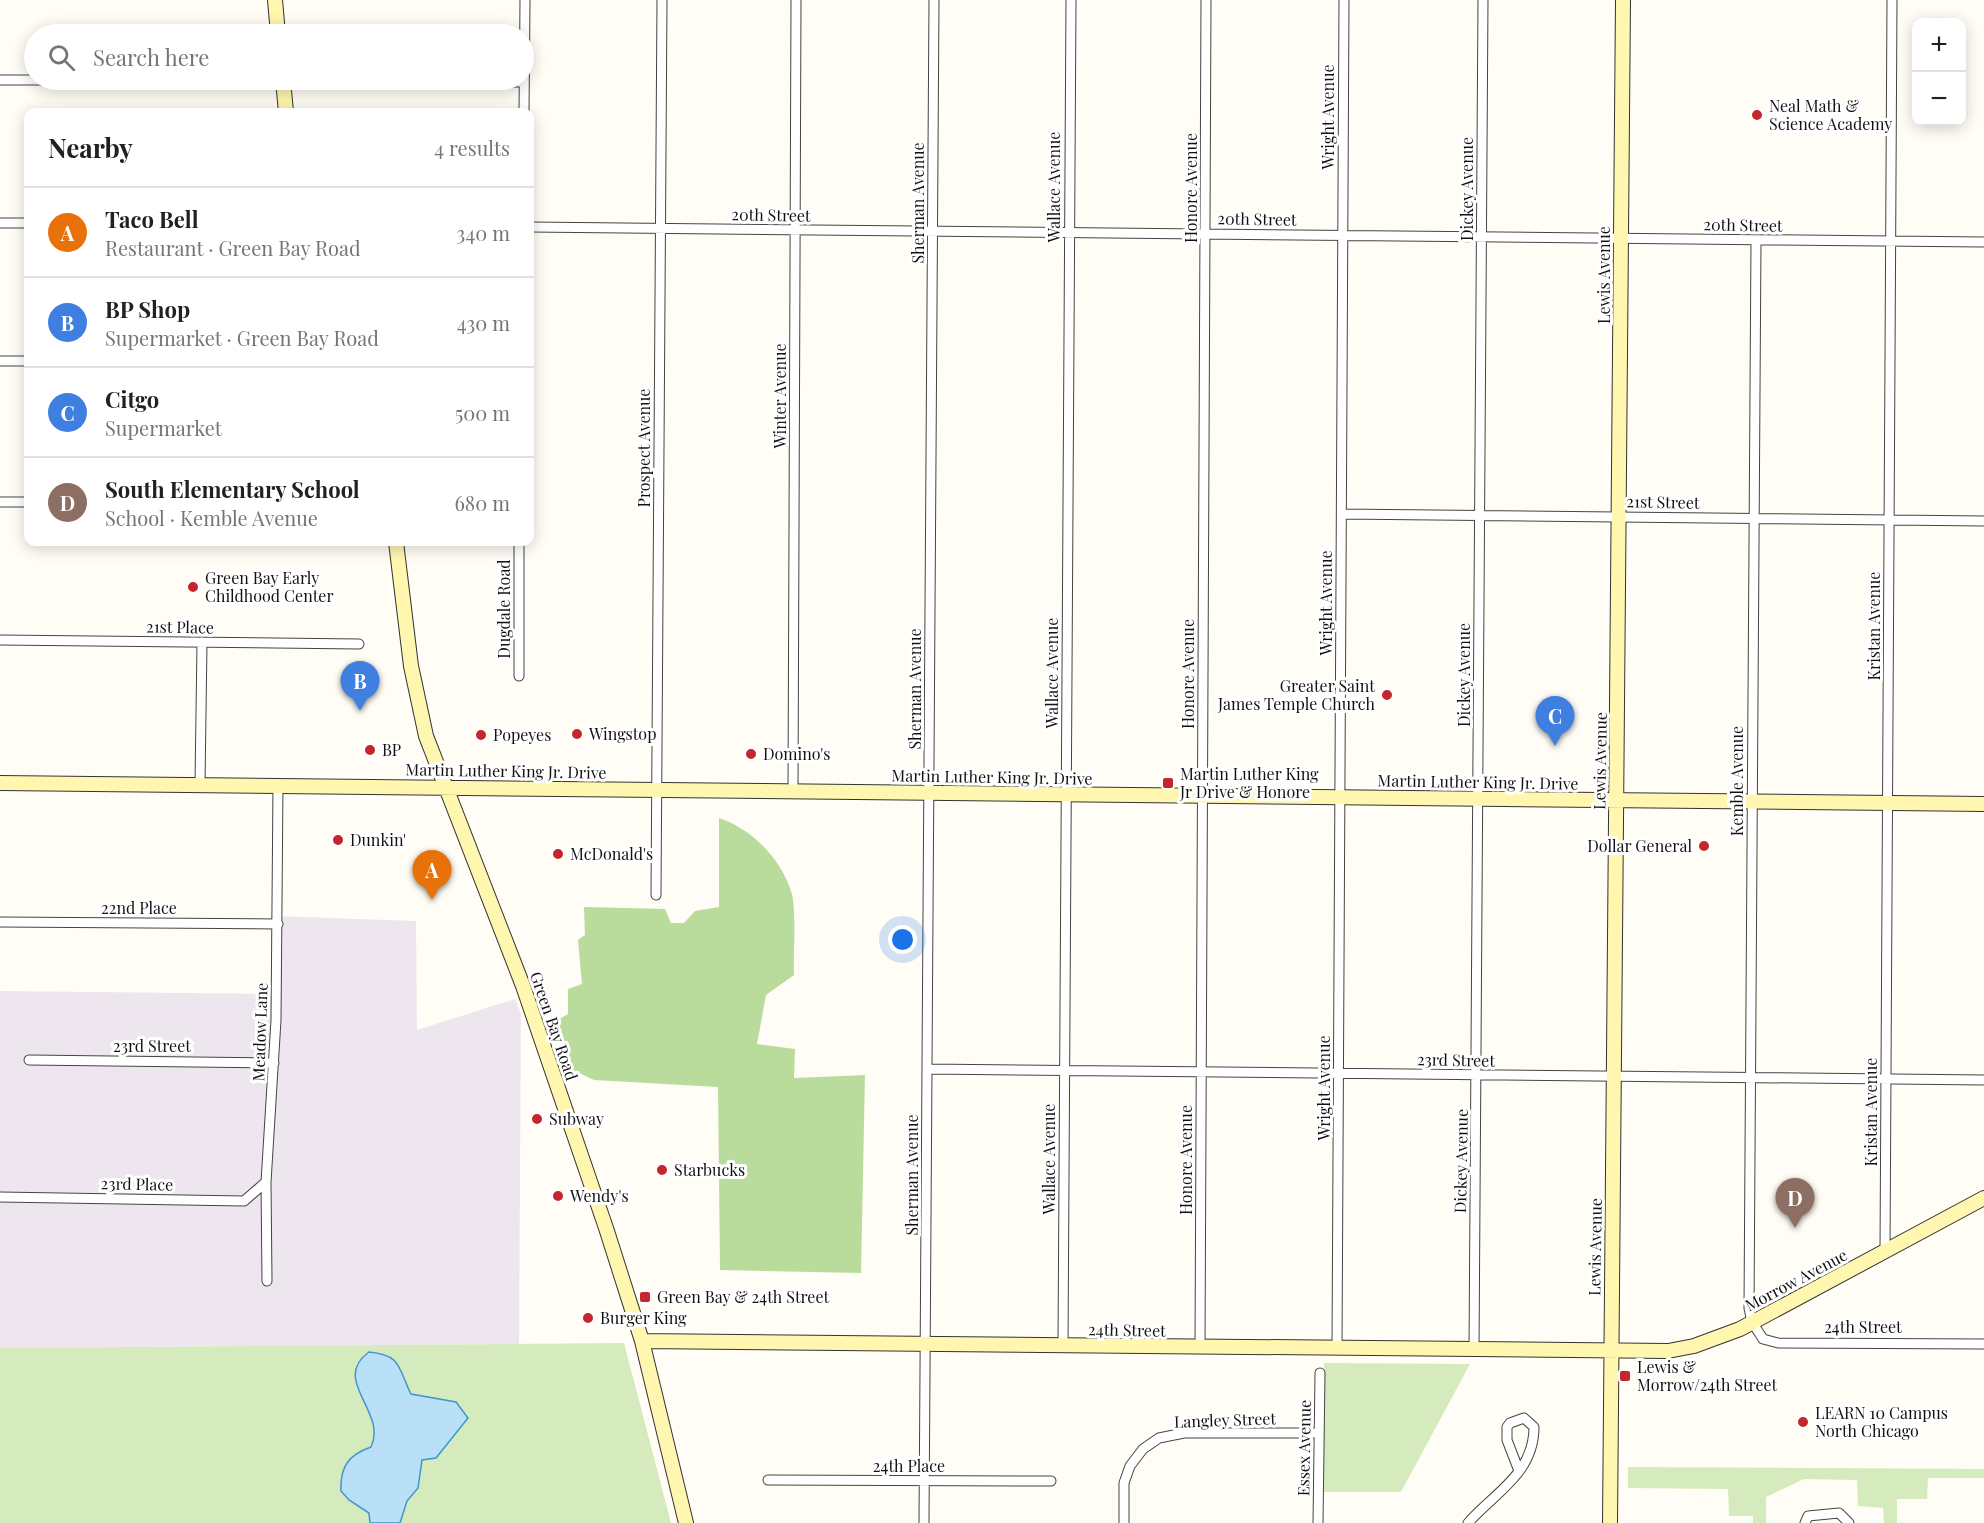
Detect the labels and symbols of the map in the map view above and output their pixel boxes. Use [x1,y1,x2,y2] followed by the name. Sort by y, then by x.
[1317,64,1338,171] street label: Wright Avenue
[1769,95,1892,134] place label: Neal Math & Science Academy
[1750,108,1764,122] marker: Neal Math & Science Academy
[1043,132,1064,243] street label: Wallace Avenue
[1180,133,1201,243] street label: Honore Avenue
[1456,137,1477,241] street label: Dickey Avenue
[907,142,928,264] street label: Sherman Avenue
[731,203,811,226] street label: 20th Street
[1217,207,1297,230] street label: 20th Street
[1703,213,1783,236] street label: 20th Street
[1593,226,1614,324] street label: Lewis Avenue
[769,343,790,450] street label: Winter Avenue
[633,389,654,507] street label: Prospect Avenue
[1626,490,1700,513] street label: 21st Street
[1315,550,1336,657] street label: Wright Avenue
[493,559,514,659] street label: Dugdale Road
[205,567,334,606] place label: Green Bay Early Childhood Center
[1863,572,1884,680] street label: Kristan Avenue
[186,580,200,594] marker: Green Bay Early Childhood Center
[146,615,214,638] street label: 21st Place
[1041,618,1062,729] street label: Wallace Avenue
[1177,619,1198,729] street label: Honore Avenue
[1453,623,1474,727] street label: Dickey Avenue
[904,628,925,750] street label: Sherman Avenue
[340,662,380,711] pin: B
[1217,675,1376,714] place label: Greater Saint James Temple Church
[1380,688,1394,702] marker: Greater Saint James Temple Church
[1536,696,1574,746] pin: C
[1588,712,1611,810] street label: Lewis Avenue
[588,723,656,744] place label: Wingstop
[493,724,551,745] place label: Popeyes
[1726,726,1747,836] street label: Kemble Avenue
[570,727,584,741] marker: Wingstop
[474,728,488,742] marker: Popeyes
[382,739,401,760] place label: BP
[363,743,377,757] marker: BP
[763,743,830,764] place label: Domino's
[744,747,758,761] marker: Domino's
[405,758,607,783] street label: Martin Luther King Jr. Drive
[1179,763,1319,802] place label: Martin Luther King Jr Drive & Honore
[891,764,1093,789] street label: Martin Luther King Jr. Drive
[1377,769,1579,794] street label: Martin Luther King Jr. Drive
[1161,776,1175,790] marker: Martin Luther King Jr Drive & Honore
[350,829,406,850] place label: Dunkin'
[331,833,345,847] marker: Dunkin'
[1587,835,1692,856] place label: Dollar General
[1697,839,1711,853] marker: Dollar General
[570,843,653,864] place label: McDonald's
[551,847,565,861] marker: McDonald's
[412,850,452,900] pin: A
[101,897,177,918] street label: 22nd Place
[888,925,917,954] your location
[526,969,583,1083] street label: Green Bay Road
[247,982,272,1082] street label: Meadow Lane
[113,1035,191,1056] street label: 23rd Street
[1313,1035,1334,1142] street label: Wright Avenue
[1417,1048,1495,1071] street label: 23rd Street
[1860,1058,1881,1166] street label: Kristan Avenue
[1038,1104,1059,1215] street label: Wallace Avenue
[1175,1105,1196,1215] street label: Honore Avenue
[549,1108,604,1129] place label: Subway
[1449,1109,1472,1213] street label: Dickey Avenue
[530,1112,544,1126] marker: Subway
[901,1114,922,1236] street label: Sherman Avenue
[674,1159,745,1180] place label: Starbucks
[655,1163,669,1177] marker: Starbucks
[101,1172,173,1195] street label: 23rd Place
[1776,1178,1814,1228] pin: D
[569,1185,629,1206] place label: Wendy's
[551,1189,565,1203] marker: Wendy's
[1583,1198,1606,1296] street label: Lewis Avenue
[1741,1244,1851,1315] street label: Morrow Avenue
[657,1286,830,1307] place label: Green Bay & 24th Street
[638,1290,652,1304] marker: Green Bay & 24th Street
[600,1307,687,1328] place label: Burger King
[581,1311,595,1325] marker: Burger King
[1824,1316,1902,1337] street label: 24th Street
[1088,1318,1166,1341] street label: 24th Street
[1637,1356,1778,1395] place label: Lewis & Morrow/24th Street
[1618,1369,1632,1383] marker: Lewis & Morrow/24th Street
[1292,1400,1315,1496] street label: Essex Avenue
[1815,1402,1948,1441] place label: LEARN 10 Campus North Chicago
[1174,1407,1277,1432] street label: Langley Street
[1796,1415,1810,1429] marker: LEARN 10 Campus North Chicago
[873,1455,945,1476] street label: 24th Place

